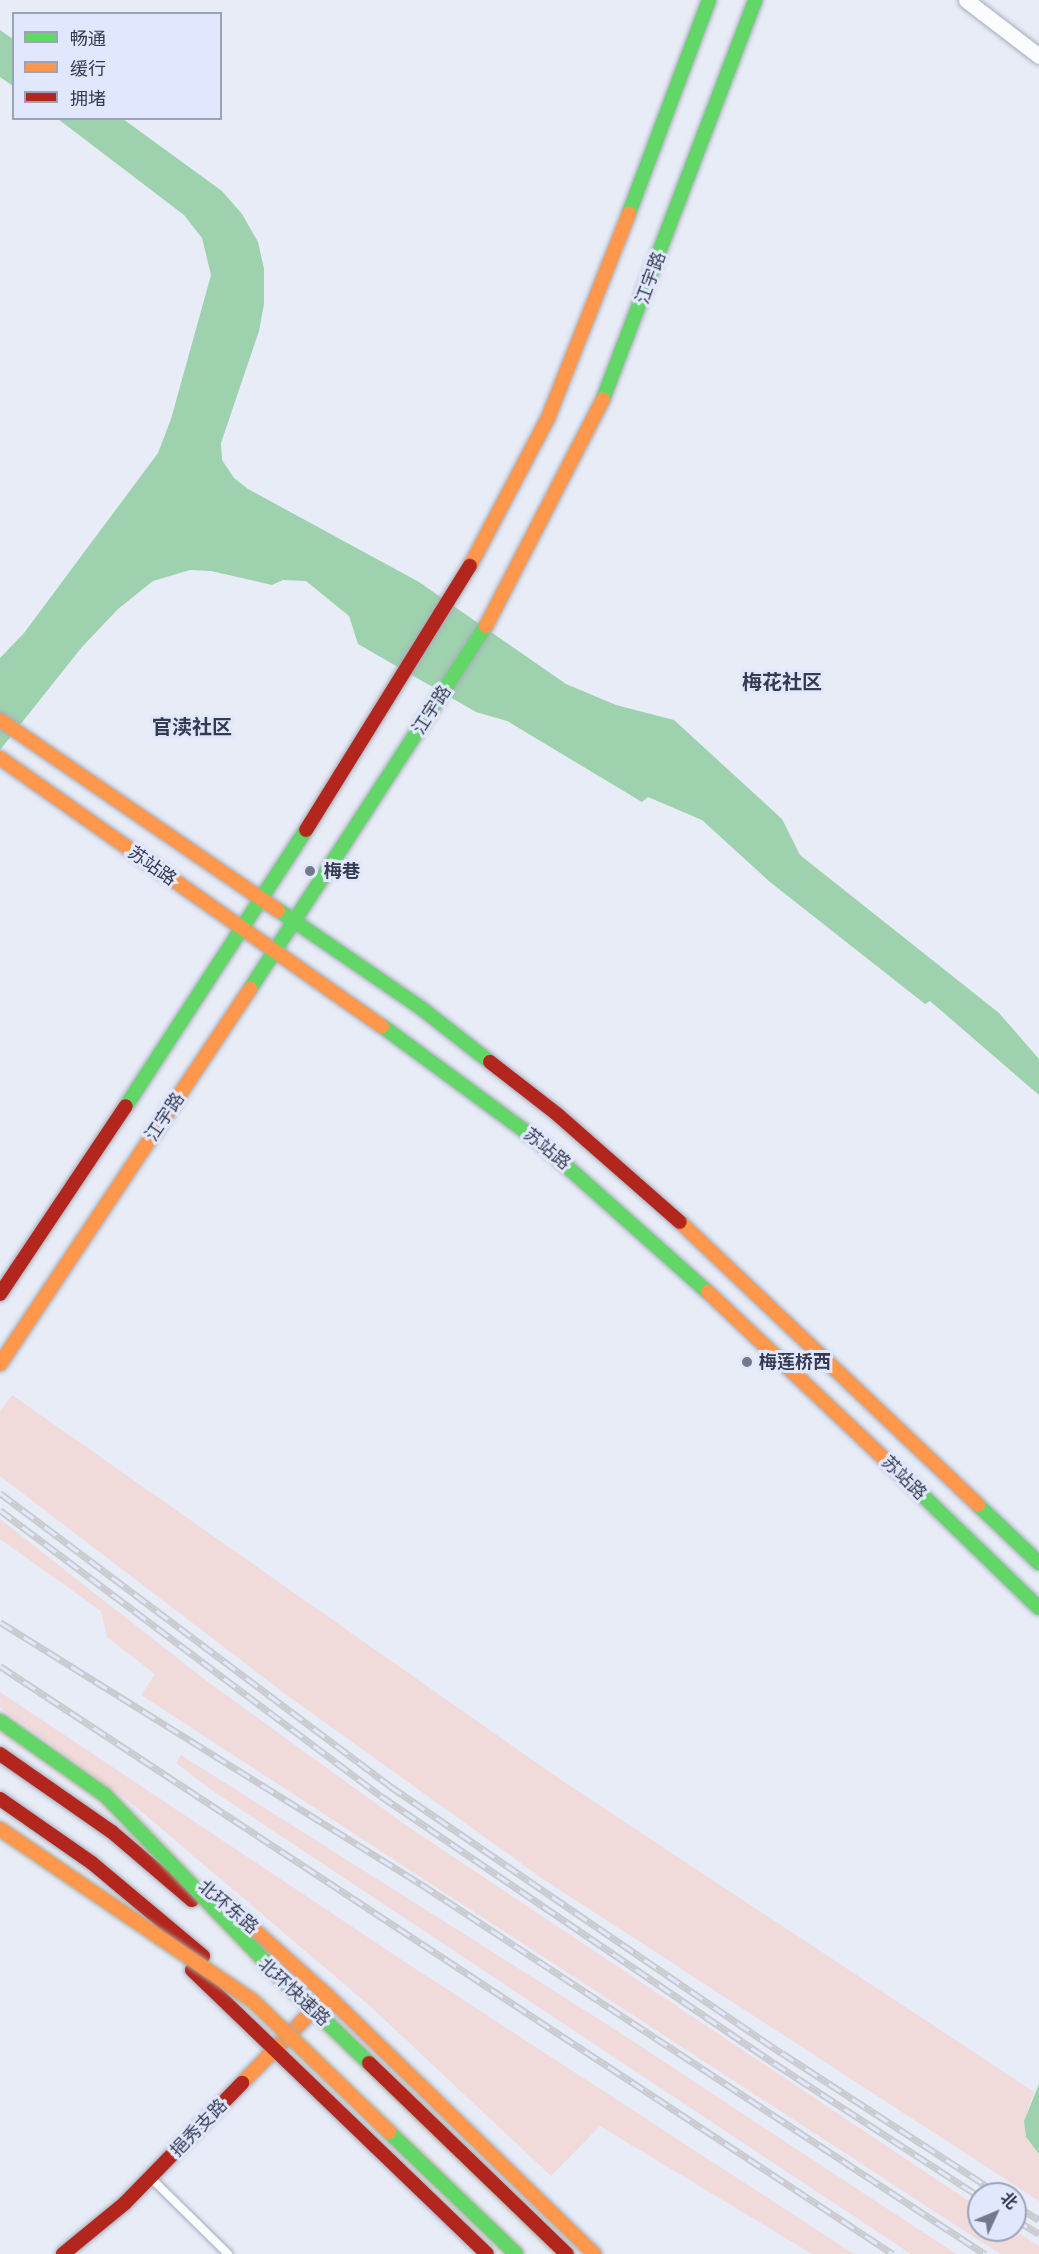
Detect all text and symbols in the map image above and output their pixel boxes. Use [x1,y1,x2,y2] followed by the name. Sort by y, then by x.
[12,12,222,120] legend
[70,28,106,49] text: 畅通
[70,58,106,79] text: 缓行
[70,88,106,109] text: 拥堵
[632,249,670,307] street label: 江宇路
[742,670,822,694] district label: 梅花社区
[408,681,456,739] street label: 江宇路
[152,715,232,739] district label: 官渎社区
[124,842,180,890] street label: 苏站路
[324,860,360,882] place label: 梅巷
[301,862,319,880] marker: 梅巷
[141,1089,189,1145] street label: 江宇路
[519,1124,575,1174] street label: 苏站路
[759,1351,831,1373] place label: 梅莲桥西
[740,1355,754,1369] marker: 梅莲桥西
[877,1451,931,1505] street label: 苏站路
[193,1876,263,1938] street label: 北环东路
[254,1953,334,2031] street label: 北环快速路
[166,2095,232,2161] street label: 挹秀支路
[967,2182,1027,2242] north arrow
[996,2188,1021,2213] text: 北

